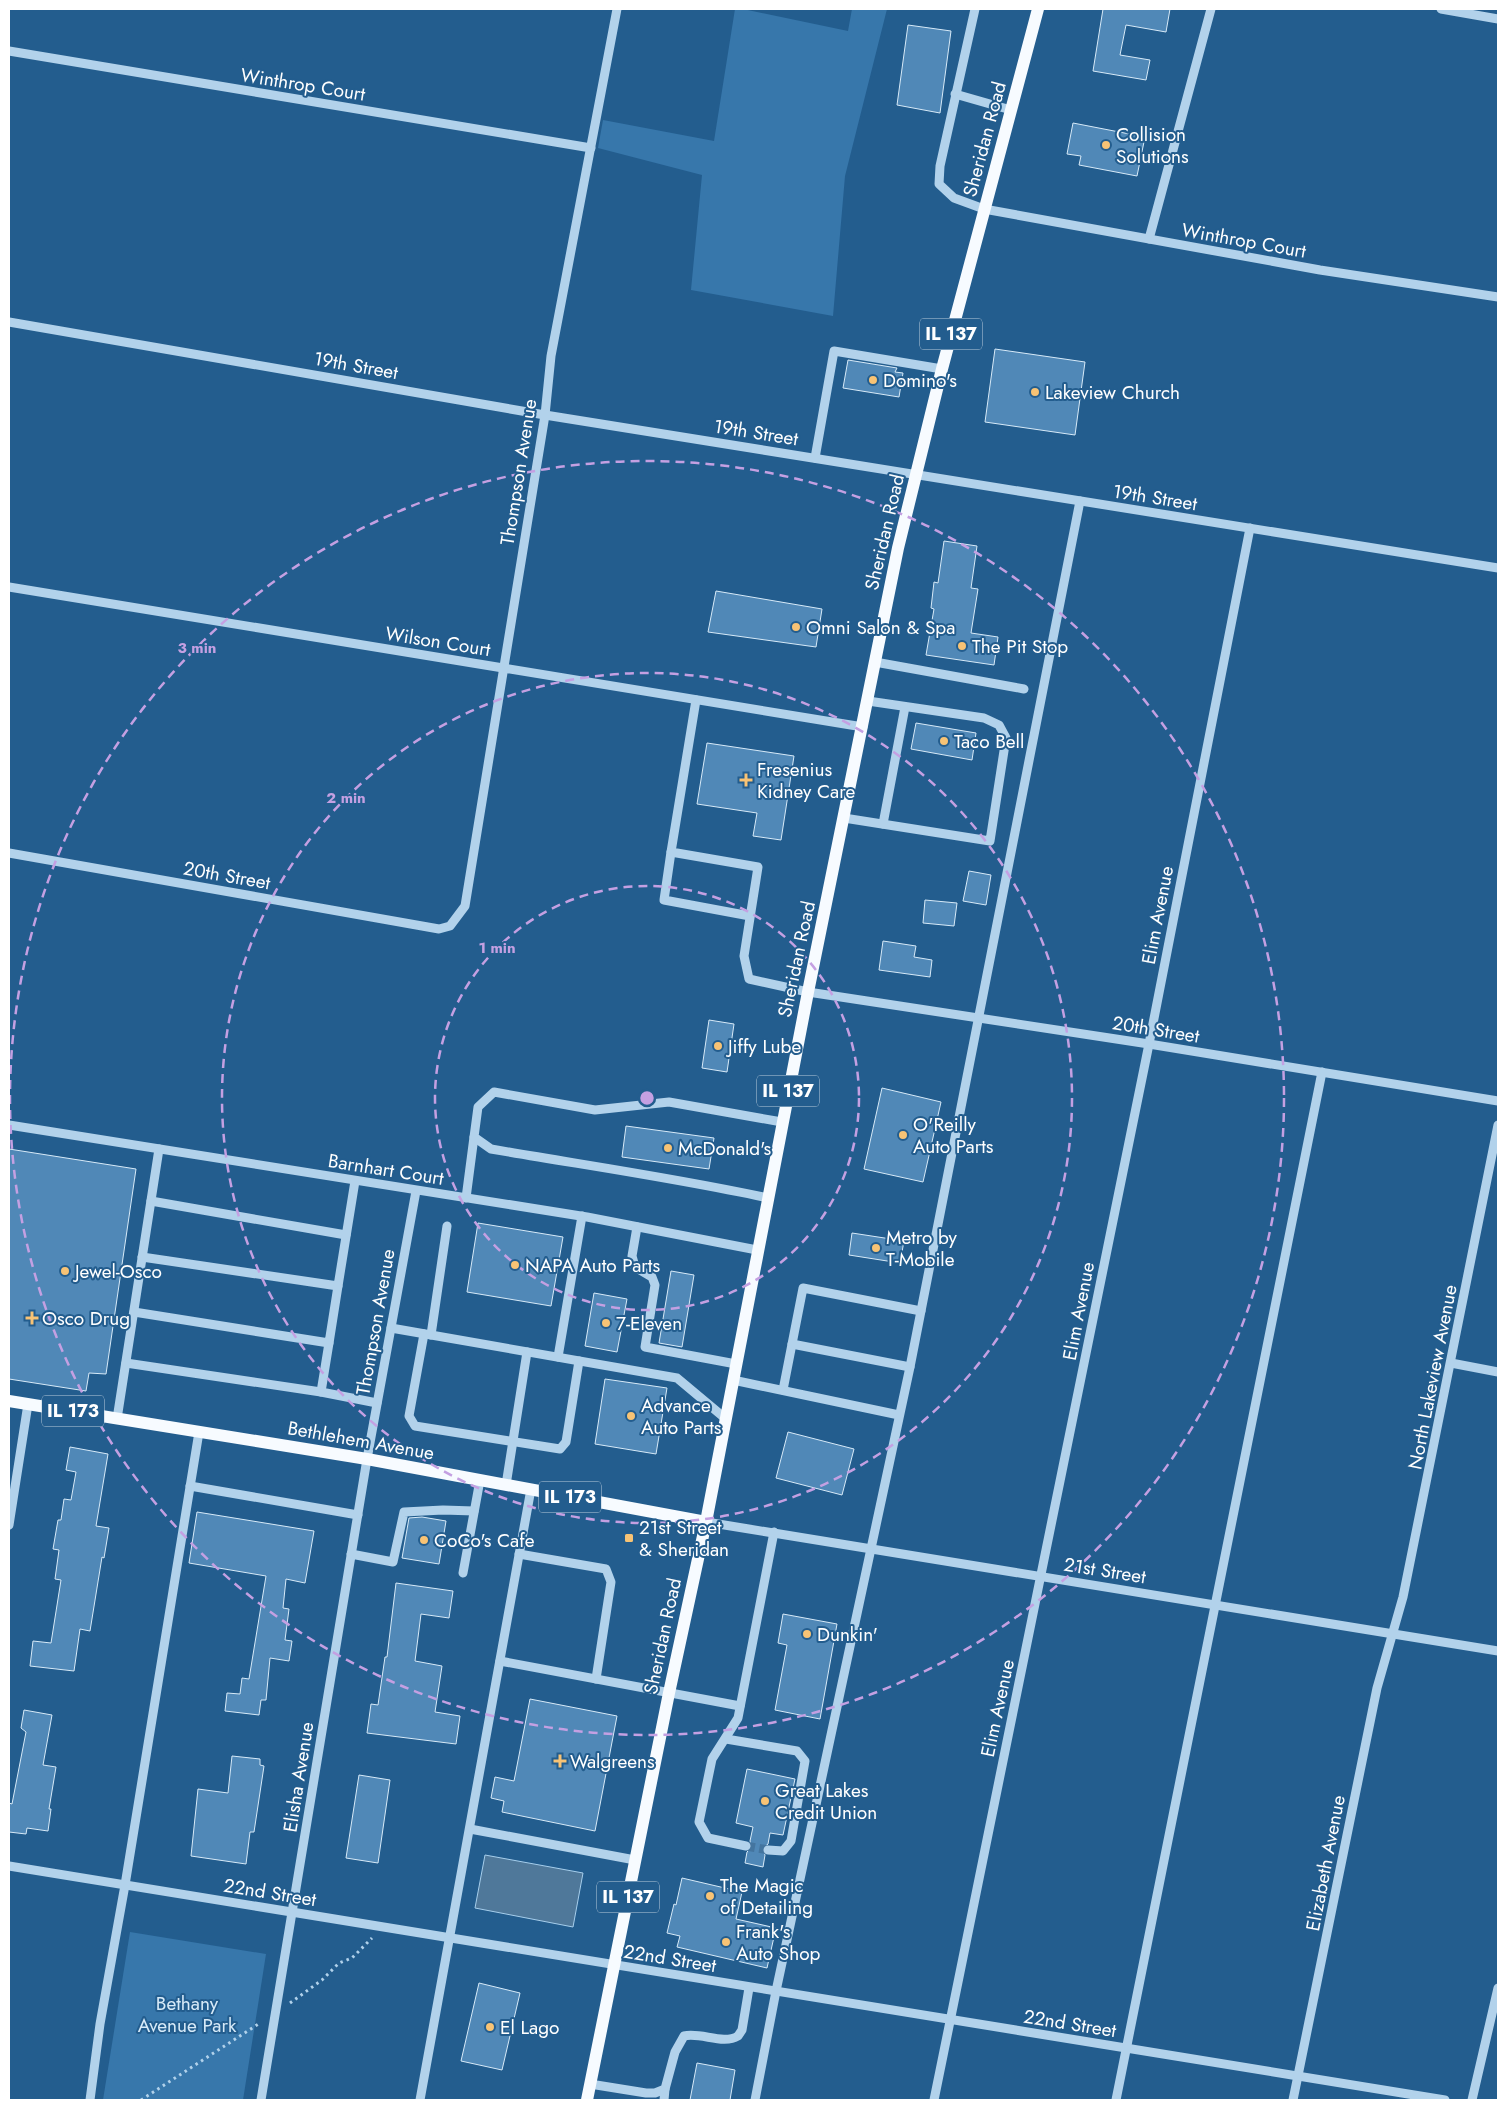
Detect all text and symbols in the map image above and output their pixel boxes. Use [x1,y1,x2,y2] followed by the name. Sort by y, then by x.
[239,61,368,108] street label: Winthrop Court
[956,79,1013,200] street label: Sheridan Road
[1116,121,1189,170] place label: Collision Solutions
[1100,139,1112,151] marker: Collision Solutions
[1180,216,1309,265] street label: Winthrop Court
[920,318,982,349] road number: IL 137
[312,345,401,386] street label: 19th Street
[883,367,957,394] place label: Domino's
[867,374,879,386] marker: Domino's
[1045,379,1180,406] place label: Lakeview Church
[1029,386,1041,398] marker: Lakeview Church
[494,397,543,547] street label: Thompson Avenue
[712,413,800,453] street label: 19th Street
[858,471,911,593] street label: Sheridan Road
[1111,478,1199,518] street label: 19th Street
[806,614,955,641] place label: Omni Salon & Spa
[383,620,493,663] street label: Wilson Court
[790,621,802,633] marker: Omni Salon & Spa
[972,633,1068,660] place label: The Pit Stop
[178,637,216,659] text: 3 min
[956,640,968,652] marker: The Pit Stop
[954,728,1024,755] place label: Taco Bell
[938,735,950,747] marker: Taco Bell
[757,756,855,805] place label: Fresenius Kidney Care
[739,773,753,787] marker: Fresenius Kidney Care
[326,787,366,809] text: 2 min
[181,855,273,896] street label: 20th Street
[1135,863,1180,966] street label: Elim Avenue
[771,898,822,1020] street label: Sheridan Road
[478,937,516,959] text: 1 min
[1110,1009,1202,1050] street label: 20th Street
[725,1033,801,1060] place label: Jiffy Lube
[712,1040,724,1052] marker: Jiffy Lube
[757,1076,819,1106] road number: IL 137
[638,1089,656,1107] centre of rings
[913,1111,994,1160] place label: O'Reilly Auto Parts
[897,1129,909,1141] marker: O'Reilly Auto Parts
[678,1135,772,1162] place label: McDonald's
[662,1142,674,1154] marker: McDonald's
[326,1147,446,1192] street label: Barnhart Court
[886,1224,958,1273] place label: Metro by T-Mobile
[870,1242,882,1254] marker: Metro by T-Mobile
[349,1247,402,1397] street label: Thompson Avenue
[525,1252,660,1279] place label: NAPA Auto Parts
[72,1258,162,1285] place label: Jewel-Osco
[509,1259,521,1271] marker: NAPA Auto Parts
[1056,1259,1101,1362] street label: Elim Avenue
[59,1265,71,1277] marker: Jewel-Osco
[1401,1282,1464,1472] street label: North Lakeview Avenue
[42,1305,130,1332] place label: Osco Drug
[616,1310,682,1337] place label: 7-Eleven
[26,1312,38,1324] marker: Osco Drug
[600,1317,612,1329] marker: 7-Eleven
[641,1392,722,1441] place label: Advance Auto Parts
[42,1395,104,1426] road number: IL 173
[625,1410,637,1422] marker: Advance Auto Parts
[285,1414,437,1467] street label: Bethlehem Avenue
[539,1481,601,1512] road number: IL 173
[639,1514,729,1563] place label: 21st Street & Sheridan
[434,1527,535,1554] place label: CoCo's Cafe
[623,1532,635,1544] marker: 21st Street & Sheridan
[418,1534,430,1546] marker: CoCo's Cafe
[1062,1551,1148,1590] street label: 21st Street
[637,1575,688,1697] street label: Sheridan Road
[817,1621,878,1648] place label: Dunkin'
[801,1628,813,1640] marker: Dunkin'
[974,1656,1021,1760] street label: Elim Avenue
[276,1720,321,1834] street label: Elisha Avenue
[570,1748,655,1775] place label: Walgreens
[554,1755,566,1767] marker: Walgreens
[775,1777,877,1826] place label: Great Lakes Credit Union
[1299,1793,1352,1933] street label: Elizabeth Avenue
[759,1795,771,1807] marker: Great Lakes Credit Union
[222,1872,319,1913] street label: 22nd Street
[720,1872,813,1921] place label: The Magic of Detailing
[597,1881,659,1912] road number: IL 137
[704,1890,716,1902] marker: The Magic of Detailing
[736,1918,821,1967] place label: Frank's Auto Shop
[720,1936,732,1948] marker: Frank's Auto Shop
[622,1938,719,1979] street label: 22nd Street
[138,1990,237,2039] park label: Bethany Avenue Park
[1022,2003,1119,2044] street label: 22nd Street
[500,2014,559,2041] place label: El Lago
[484,2021,496,2033] marker: El Lago

